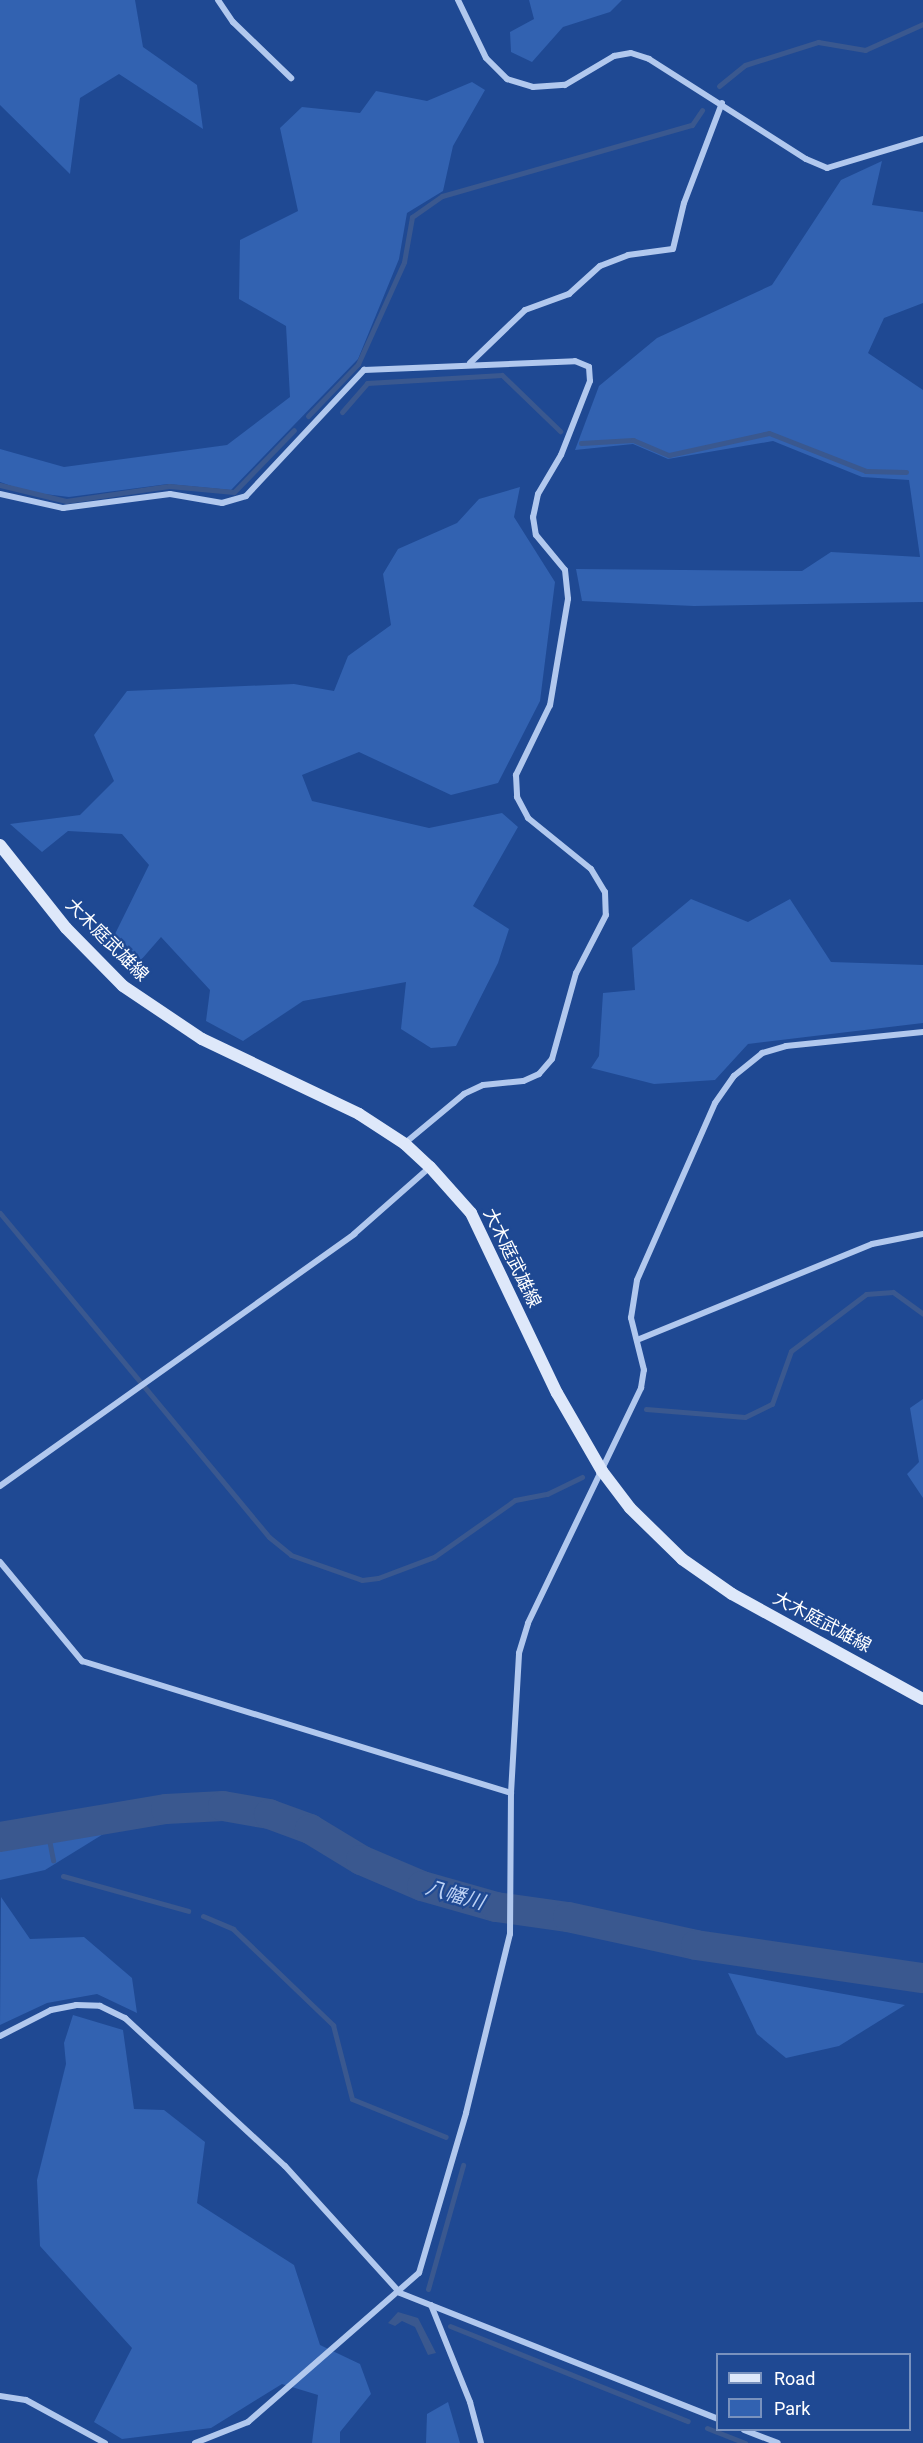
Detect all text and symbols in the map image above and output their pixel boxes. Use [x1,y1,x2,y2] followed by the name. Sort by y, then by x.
[61,894,153,986] street label: 大木庭武雄線
[479,1205,545,1311] street label: 大木庭武雄線
[769,1587,875,1657] street label: 大木庭武雄線
[423,1875,487,1915] water label: 八幡川
[716,2353,911,2431] legend
[774,2368,815,2389] text: Road
[774,2398,810,2419] text: Park

